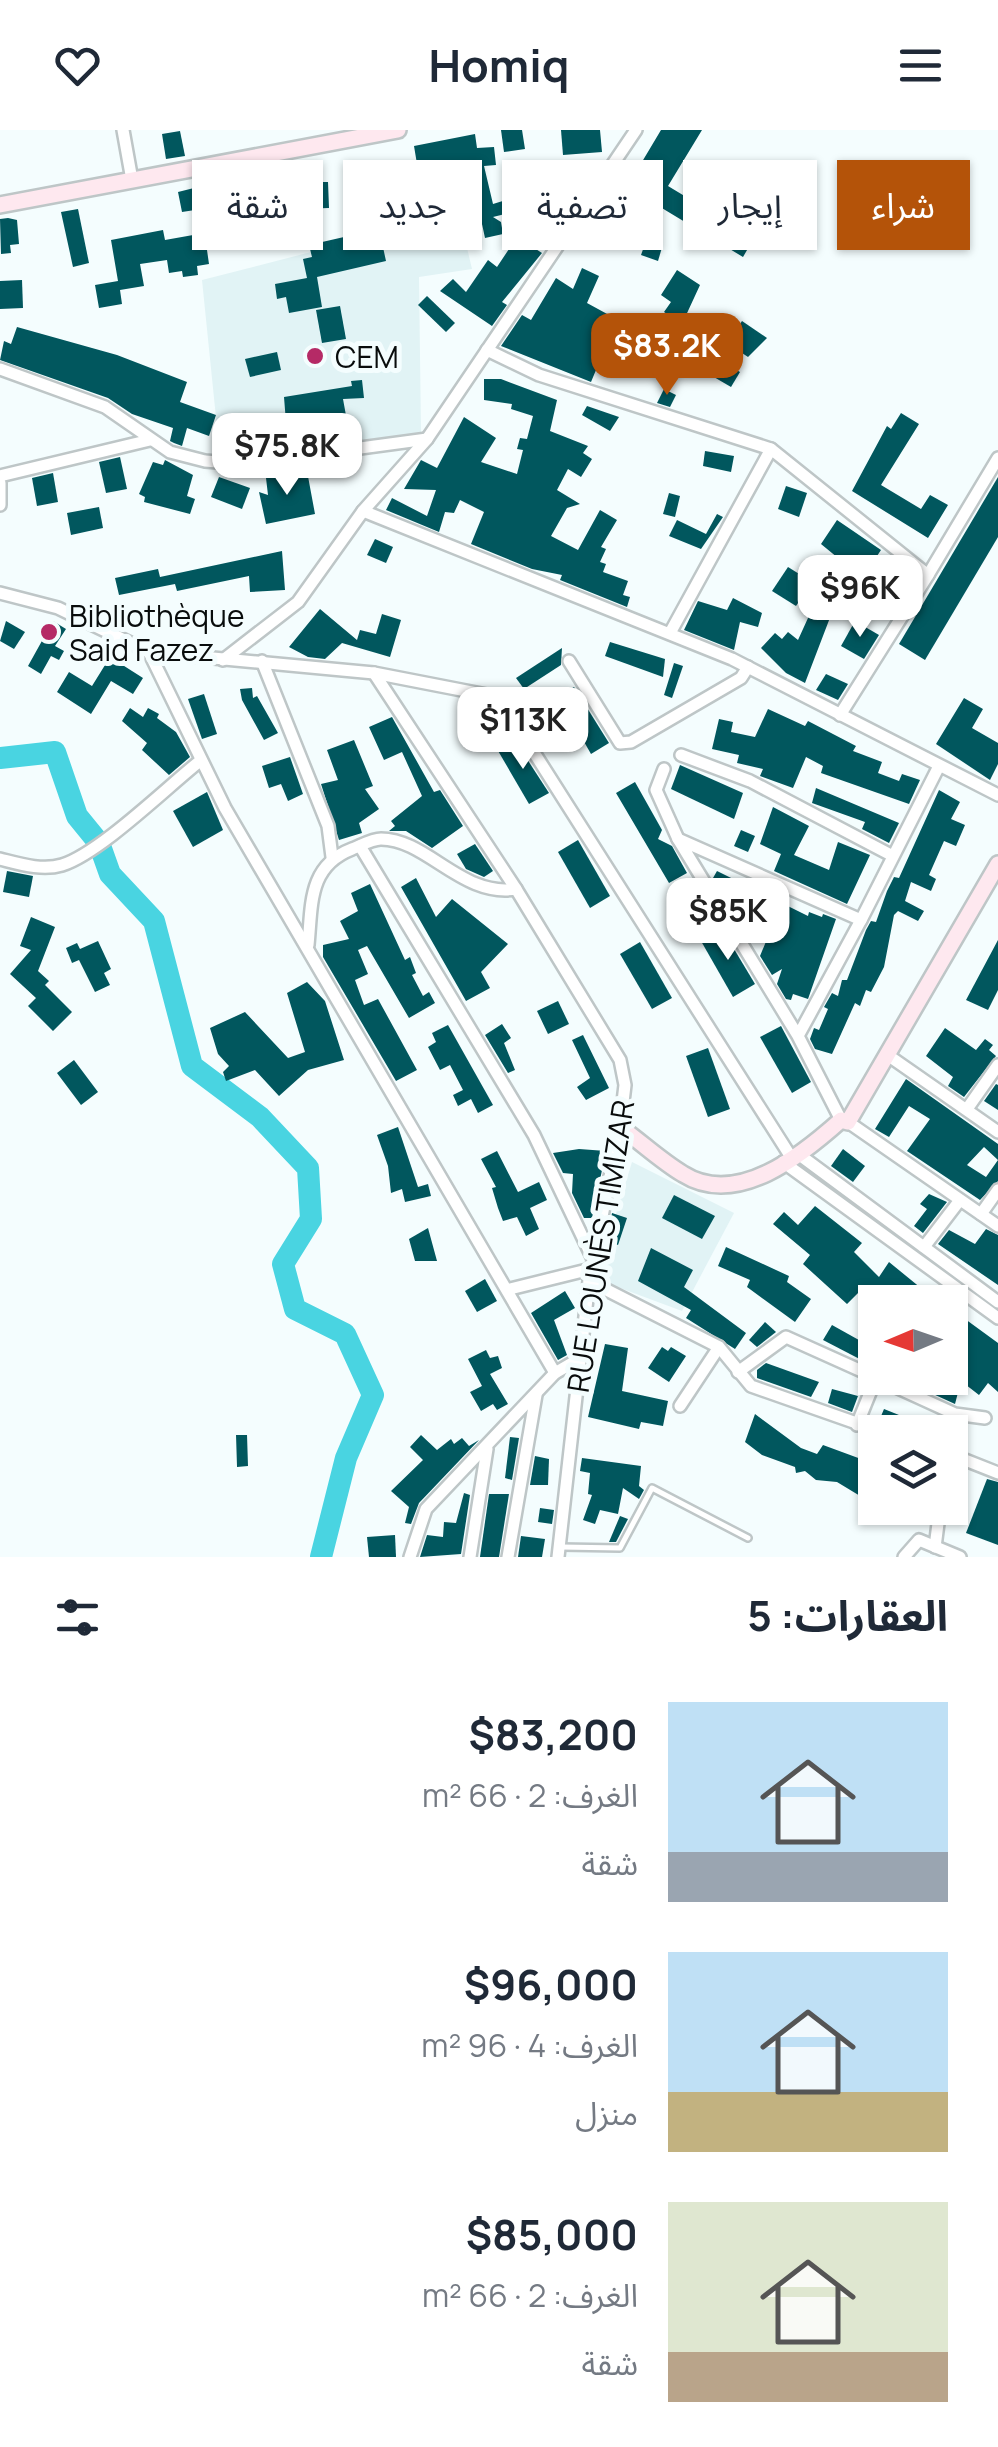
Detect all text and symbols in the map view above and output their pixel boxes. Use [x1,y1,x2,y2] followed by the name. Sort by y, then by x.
[428,34,570,96] text: Homiq
[50,38,105,93] icon: heart
[893,38,948,93] icon: menu
[192,160,323,250] chip: شقة
[343,160,482,250] chip: جديد
[502,160,663,250] chip: تصفية
[683,160,817,250] chip: إيجار
[837,160,970,250] chip: شراء
[586,313,748,398] pin: $83.2K
[613,323,721,367] text: $83.2K
[335,336,399,377] place label: CEM
[304,345,326,367] marker: CEM
[206,413,368,498] pin: $75.8K
[234,423,340,467] text: $75.8K
[801,555,919,640] pin: $96K
[820,565,900,609] text: $96K
[69,595,244,670] place label: Bibliothèque Said Fazez
[38,621,60,643] marker: Bibliothèque Said Fazez
[453,687,593,772] pin: $113K
[479,697,567,741] text: $113K
[669,878,787,963] pin: $85K
[688,888,768,932] text: $85K
[557,1097,643,1395] street label: RUE LOUNÈS TIMIZAR
[858,1285,968,1395] north arrow
[858,1285,968,1525] map controls
[858,1415,968,1525] button: layers
[747,1586,948,1644] text: العقارات: 5
[50,1590,105,1645] icon: filters
[468,1705,638,1763] text: $83,200
[748,1742,868,1862] icon: home
[422,1773,638,1817] text: الغرف: 2 · 66 m²
[582,1841,638,1885] text: شقة
[464,1955,638,2013] text: $96,000
[748,1992,868,2112] icon: home
[421,2023,638,2067] text: الغرف: 4 · 96 m²
[575,2091,638,2135] text: منزل
[466,2205,638,2263] text: $85,000
[748,2242,868,2362] icon: home
[422,2273,638,2317] text: الغرف: 2 · 66 m²
[582,2341,638,2385] text: شقة

